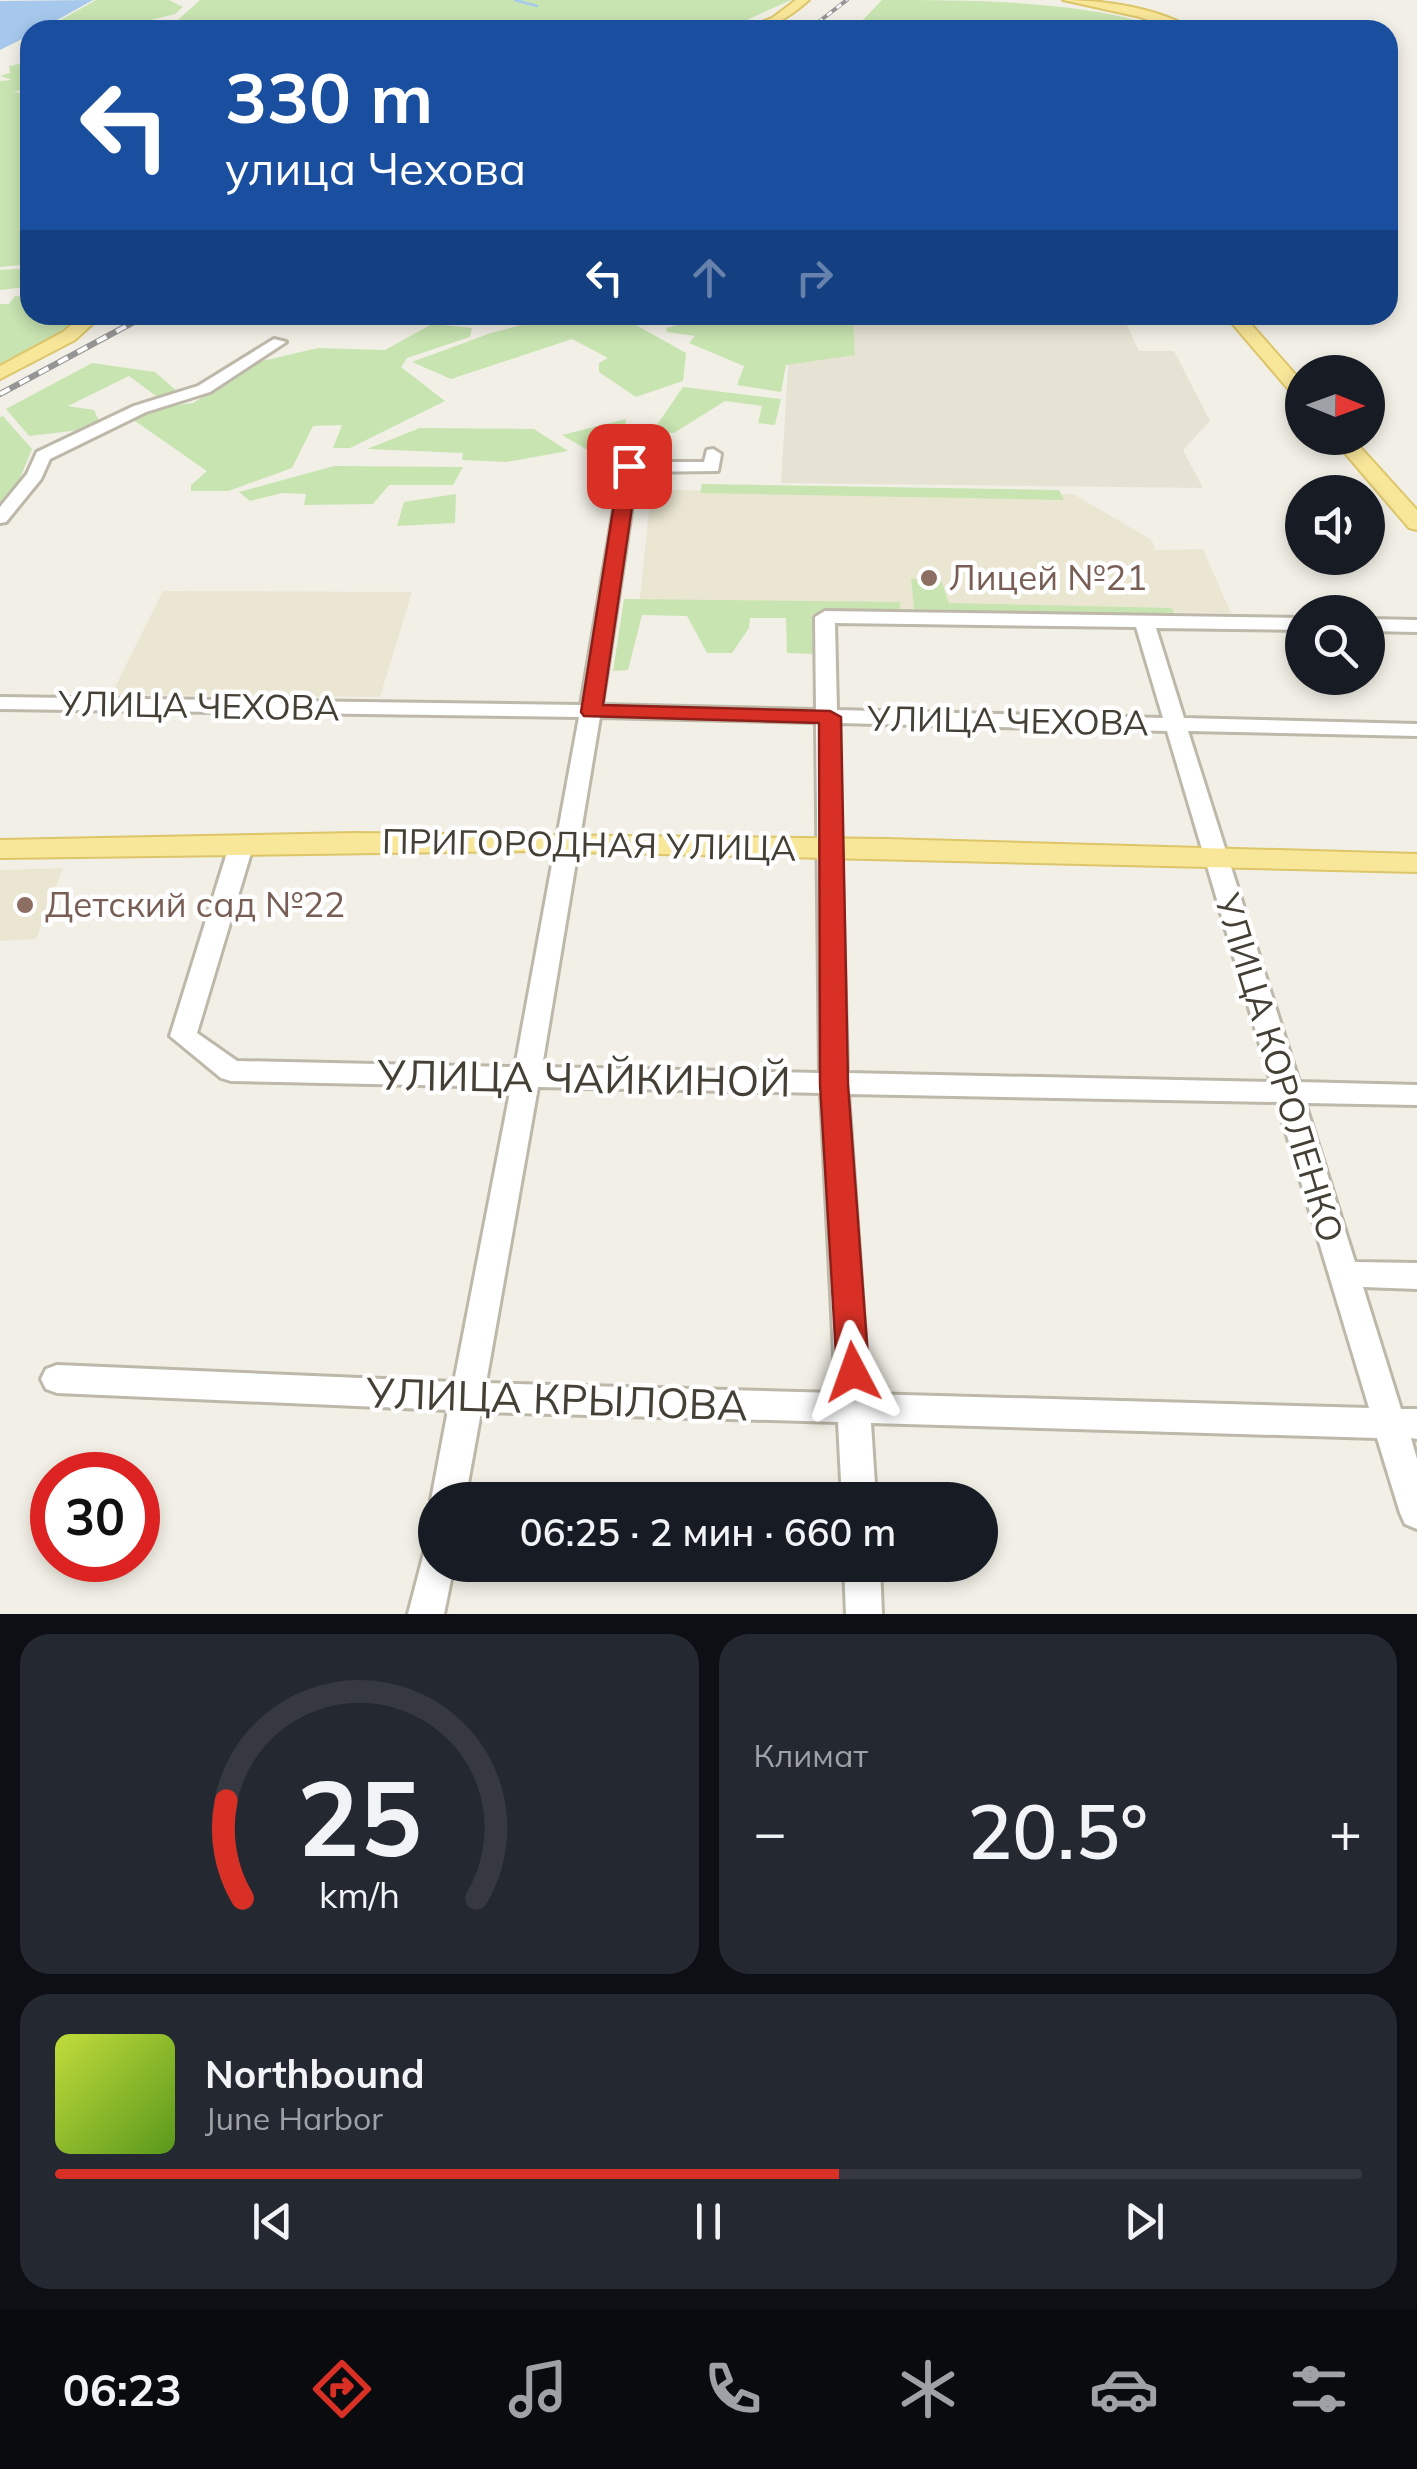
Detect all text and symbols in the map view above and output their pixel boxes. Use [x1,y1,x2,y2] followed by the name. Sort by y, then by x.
[225,53,433,141] text: 330 m
[60,60,190,190] icon: left
[225,140,526,196] text: улица Чехова
[577,250,632,305] icon: left
[682,250,737,305] icon: ahead
[787,250,842,305] icon: right
[1285,355,1385,455] north arrow
[1285,355,1385,695] map controls
[587,424,672,509] pin
[602,439,657,494] icon: arrive
[1285,475,1385,575] button: sound
[949,555,1147,599] place label: Лицей №21
[918,567,940,589] marker: Лицей №21
[1285,595,1385,695] button: search
[57,681,340,729] street label: УЛИЦА ЧЕХОВА
[866,696,1149,744] street label: УЛИЦА ЧЕХОВА
[382,818,797,870] street label: ПРИГОРОДНАЯ УЛИЦА
[45,882,345,926] place label: Детский сад №22
[1206,887,1354,1247] street label: УЛИЦА КОРОЛЕНКО
[14,894,36,916] marker: Детский сад №22
[376,1047,791,1108] street label: УЛИЦА ЧАЙКИНОЙ
[801,1320,905,1424] position arrow
[364,1365,749,1432] street label: УЛИЦА КРЫЛОВА
[30,1452,160,1582] speed limit sign: 30
[520,1508,896,1556] text: 06:25 · 2 мин · 660 m
[754,1735,868,1775] text: Климат
[297,1751,422,1882] text: 25
[967,1784,1148,1878] text: 20.5°
[754,1797,787,1866] text: −
[1329,1797,1362,1866] text: +
[319,1872,400,1917] text: km/h
[205,2050,425,2098] text: Northbound
[205,2098,383,2138] text: June Harbor
[245,2194,300,2249] icon: previous
[681,2194,736,2249] icon: pause
[1117,2194,1172,2249] icon: next
[307,2354,377,2424] icon: directions
[503,2354,573,2424] icon: music
[698,2354,768,2424] icon: phone
[893,2354,963,2424] icon: climate
[1089,2354,1159,2424] icon: car
[1284,2354,1354,2424] icon: filters
[63,2361,182,2417] text: 06:23

